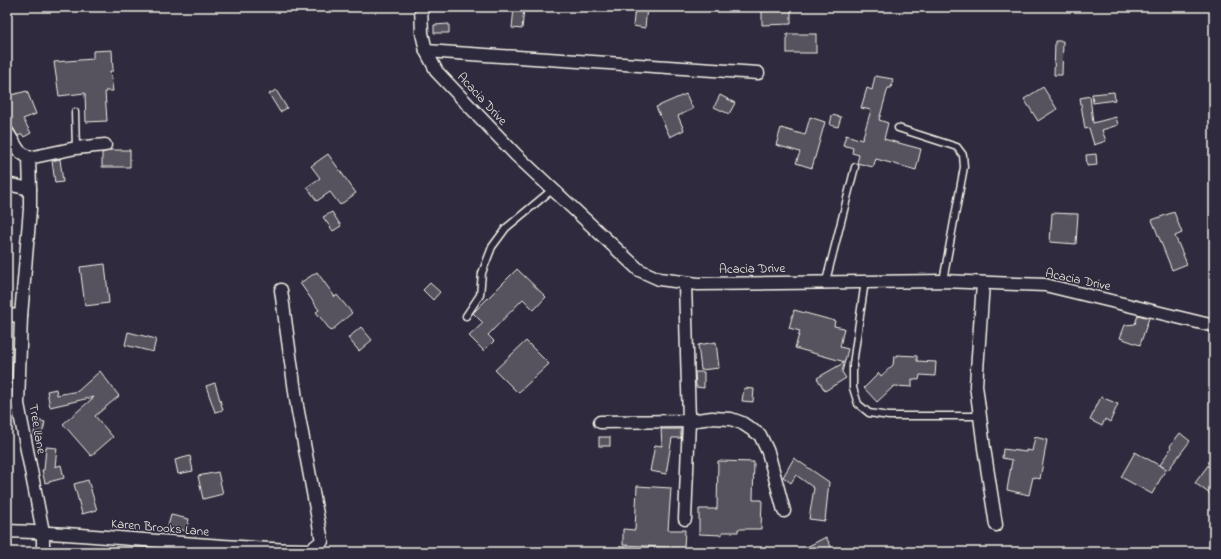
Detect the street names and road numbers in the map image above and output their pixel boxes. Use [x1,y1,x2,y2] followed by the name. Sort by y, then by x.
[452,68,512,130] street label: Acacia Drive
[719,259,785,279] street label: Acacia Drive
[1044,264,1113,296] street label: Acacia Drive
[23,403,51,456] street label: Tree Lane
[110,514,210,542] street label: Karen Brooks Lane

